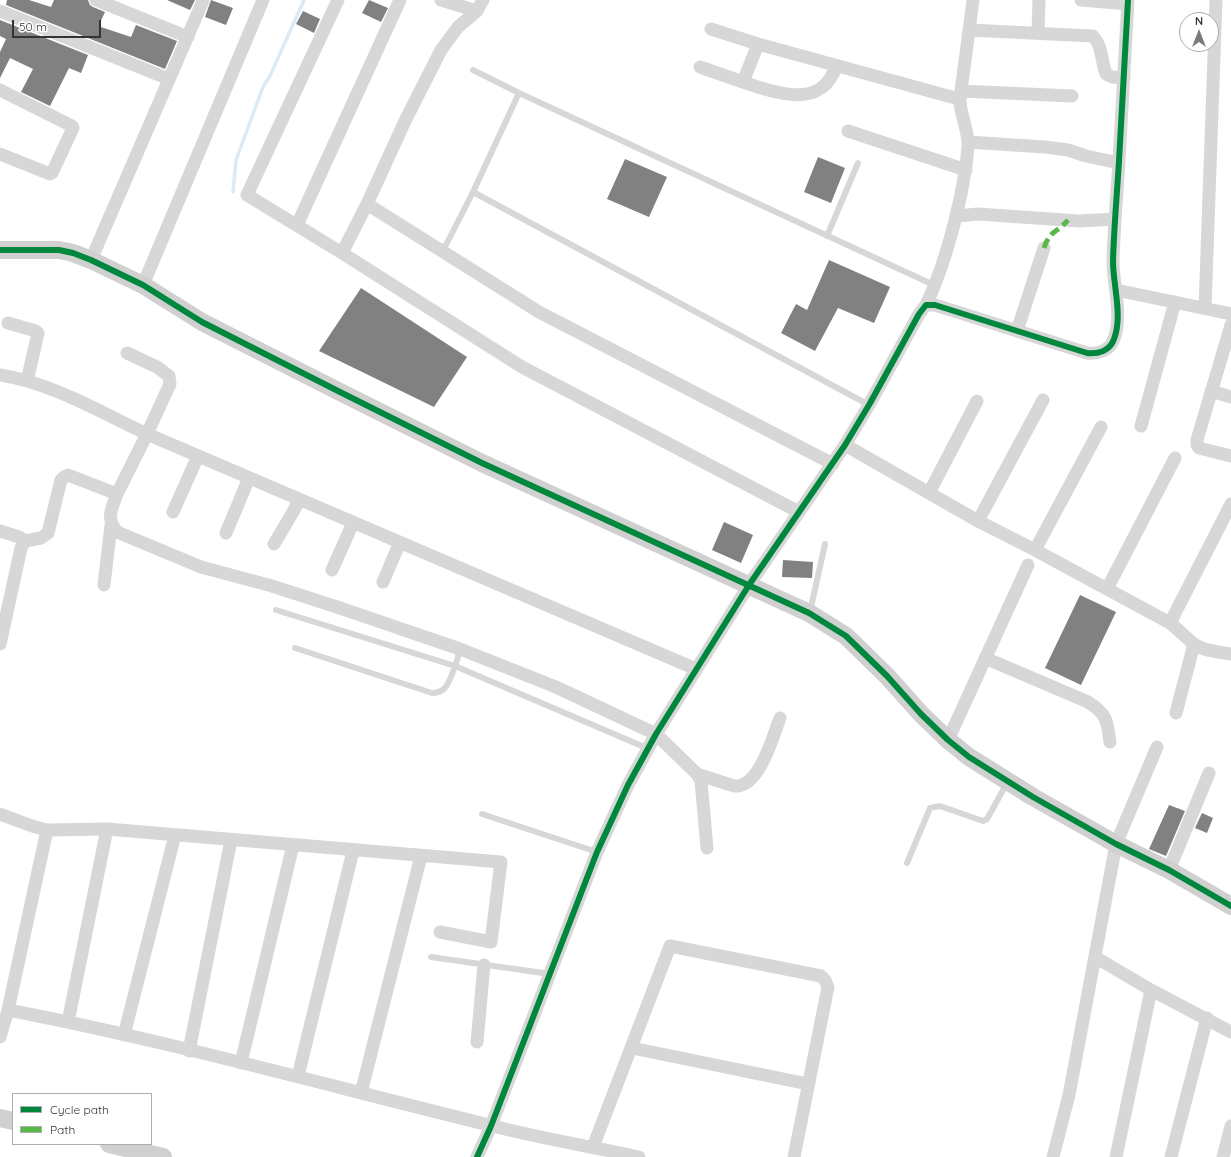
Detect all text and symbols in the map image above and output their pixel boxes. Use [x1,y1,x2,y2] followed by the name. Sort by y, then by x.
[14,12,103,38] scale bar
[1179,12,1219,52] north arrow
[1195,14,1203,28] text: N
[19,19,47,34] text: 50 m
[12,1093,152,1145] legend
[50,1102,109,1117] text: Cycle path
[50,1122,75,1137] text: Path

